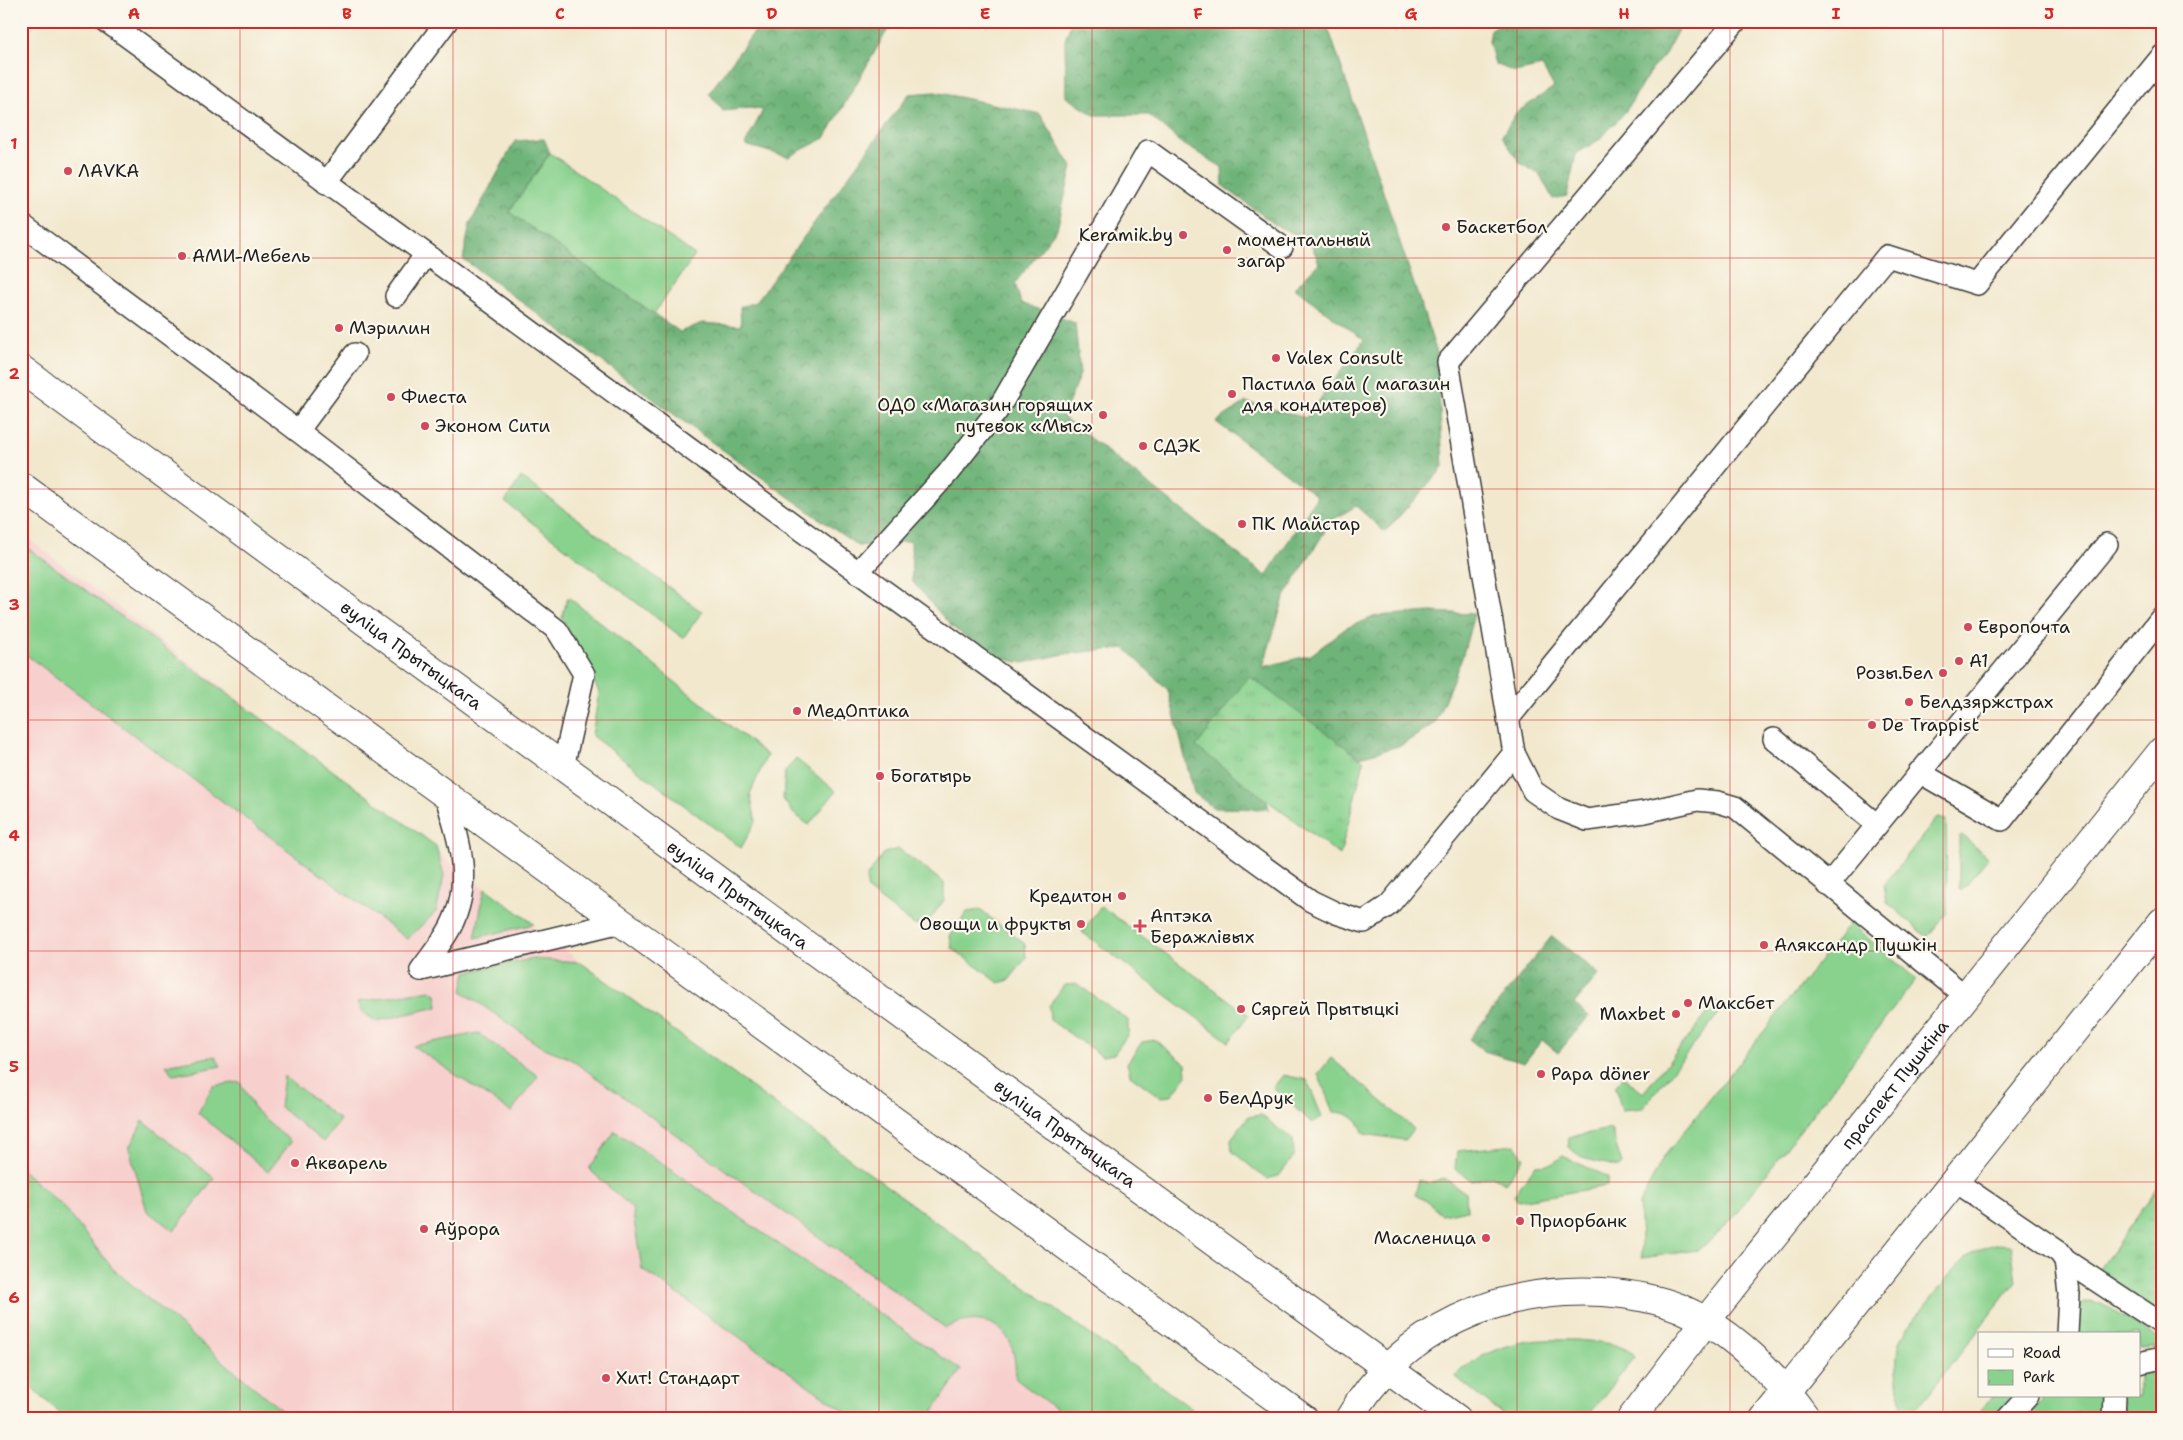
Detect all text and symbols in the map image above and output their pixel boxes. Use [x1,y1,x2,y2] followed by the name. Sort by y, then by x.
[128,3,140,24] text: A
[342,3,352,24] text: B
[555,3,565,24] text: C
[766,3,778,24] text: D
[980,3,990,24] text: E
[1193,3,1203,24] text: F
[1405,3,1418,24] text: G
[1618,3,1630,24] text: H
[1832,3,1841,24] text: I
[2044,3,2054,24] text: J
[10,133,18,154] text: 1
[78,159,139,183] place label: ЛАVКА
[62,165,74,177] marker: ЛАVКА
[1456,215,1547,239] place label: Баскетбол
[1440,221,1452,233] marker: Баскетбол
[1079,223,1173,247] place label: Keramik.by
[1237,228,1371,273] place label: моментальный загар
[1177,229,1189,241] marker: Keramik.by
[192,244,310,268] place label: АМИ-Мебель
[1221,244,1233,256] marker: моментальный загар
[176,250,188,262] marker: АМИ-Мебель
[349,316,430,340] place label: Мэрилин
[333,322,345,334] marker: Мэрилин
[1286,346,1403,370] place label: Valex Consult
[1270,352,1282,364] marker: Valex Consult
[8,363,20,384] text: 2
[1242,372,1450,417] place label: Пастила бай ( магазин для кондитеров)
[401,385,467,409] place label: Фиеста
[1226,388,1238,400] marker: Пастила бай ( магазин для кондитеров)
[385,391,397,403] marker: Фиеста
[877,393,1093,438] place label: ОДО «Магазин горящих путевок «Мыс»
[1097,409,1109,421] marker: ОДО «Магазин горящих путевок «Мыс»
[435,414,550,438] place label: Эконом Сити
[419,420,431,432] marker: Эконом Сити
[1153,434,1201,458] place label: СДЭК
[1137,440,1149,452] marker: СДЭК
[1252,512,1360,536] place label: ПК Майстар
[1236,518,1248,530] marker: ПК Майстар
[8,594,20,615] text: 3
[335,595,487,715] street label: вуліца Прытыцкага
[1978,615,2070,639] place label: Европочта
[1962,621,1974,633] marker: Европочта
[1969,649,1989,673] place label: A1
[1953,655,1965,667] marker: A1
[1856,661,1933,685] place label: Розы.Бел
[1937,667,1949,679] marker: Розы.Бел
[1919,690,2053,714] place label: Белдзяржстрах
[1903,696,1915,708] marker: Белдзяржстрах
[807,699,909,723] place label: МедОптика
[791,705,803,717] marker: МедОптика
[1882,713,1979,737] place label: De Trappist
[1866,719,1878,731] marker: De Trappist
[890,764,972,788] place label: Богатырь
[874,770,886,782] marker: Богатырь
[8,825,20,846] text: 4
[662,835,814,955] street label: вуліца Прытыцкага
[1029,884,1112,908] place label: Кредитон
[1116,890,1128,902] marker: Кредитон
[1150,904,1254,949] place label: Аптэка Беражлівых
[919,912,1071,936] place label: Овощи и фрукты
[1075,918,1087,930] marker: Овощи и фрукты
[1134,920,1146,932] marker: Аптэка Беражлівых
[1774,933,1937,957] place label: Аляксандр Пушкін
[1758,939,1770,951] marker: Аляксандр Пушкін
[1698,991,1775,1015] place label: Максбет
[1251,997,1399,1021] place label: Сяргей Прытыцкі
[1682,997,1694,1009] marker: Максбет
[1599,1002,1666,1026] place label: Maxbet
[1235,1003,1247,1015] marker: Сяргей Прытыцкі
[1670,1008,1682,1020] marker: Maxbet
[1836,1015,1954,1155] street label: праспект Пушкіна
[9,1056,19,1077] text: 5
[1551,1062,1650,1086] place label: Papa döner
[1535,1068,1547,1080] marker: Papa döner
[989,1074,1141,1193] street label: вуліца Прытыцкага
[1218,1086,1294,1110] place label: БелДрук
[1202,1092,1214,1104] marker: БелДрук
[305,1151,388,1175] place label: Акварель
[289,1157,301,1169] marker: Акварель
[1530,1209,1627,1233] place label: Приорбанк
[1514,1215,1526,1227] marker: Приорбанк
[434,1217,500,1241] place label: Аўрора
[418,1223,430,1235] marker: Аўрора
[1374,1226,1476,1250] place label: Масленица
[1480,1232,1492,1244] marker: Масленица
[8,1287,20,1308] text: 6
[1978,1332,2140,1398] legend
[2023,1343,2061,1363] text: Road
[616,1366,741,1390] place label: Хит! Стандарт
[2023,1367,2055,1387] text: Park
[600,1372,612,1384] marker: Хит! Стандарт

